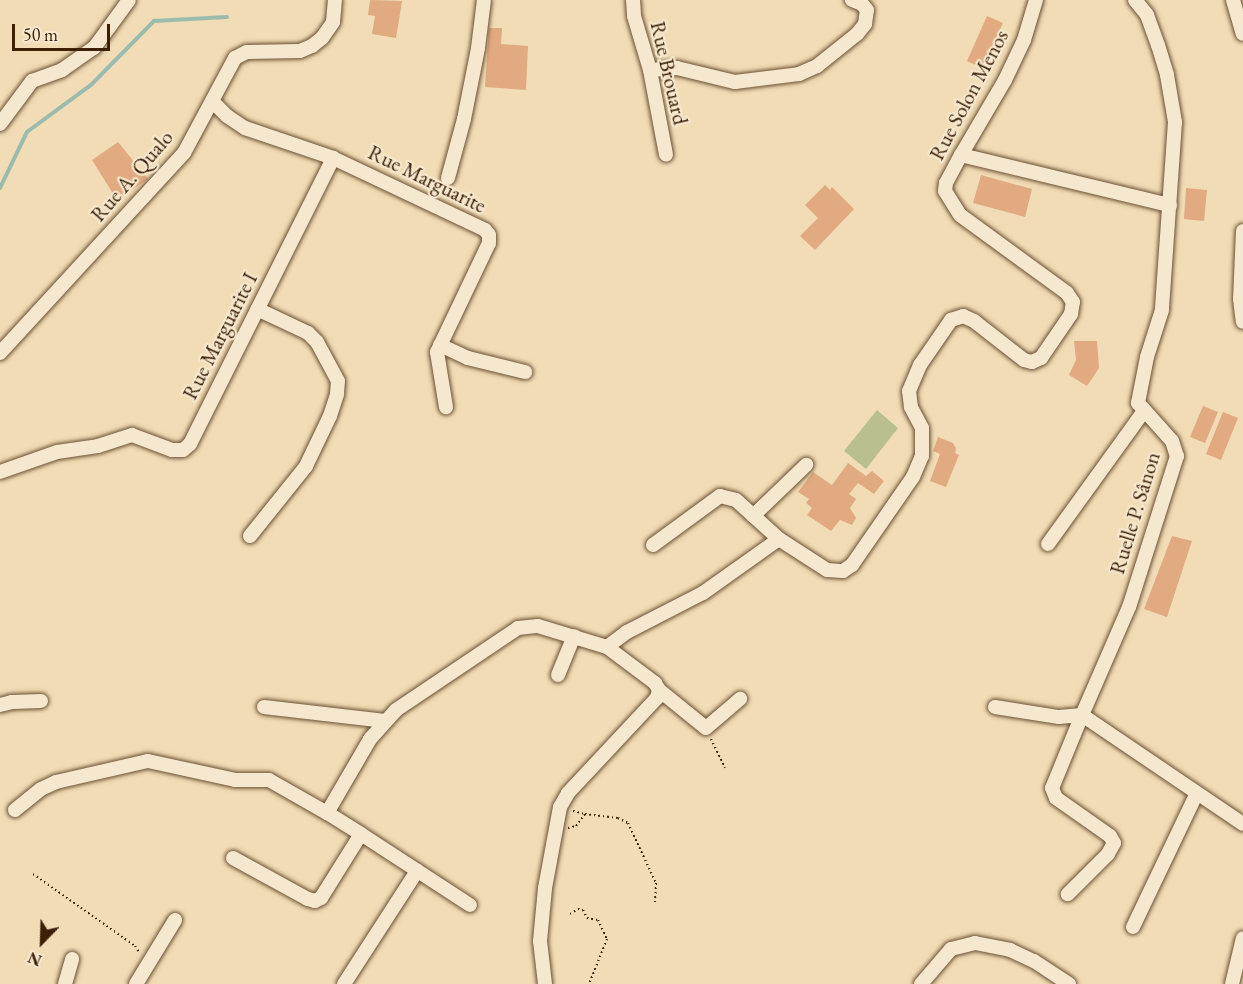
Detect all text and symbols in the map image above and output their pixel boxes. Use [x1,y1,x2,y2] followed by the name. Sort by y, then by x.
[15,12,112,50] scale bar
[645,19,693,127] street label: Rue Brouard
[23,23,58,46] text: 50 m
[924,26,1014,164] street label: Rue Solon Menos
[85,125,179,227] street label: Rue A. Qualo
[364,140,490,218] street label: Rue Marguarite
[177,268,263,404] street label: Rue Marguarite I
[1104,449,1166,577] street label: Ruelle P. Sânon
[12,912,72,972] north arrow
[25,947,45,971] text: N

